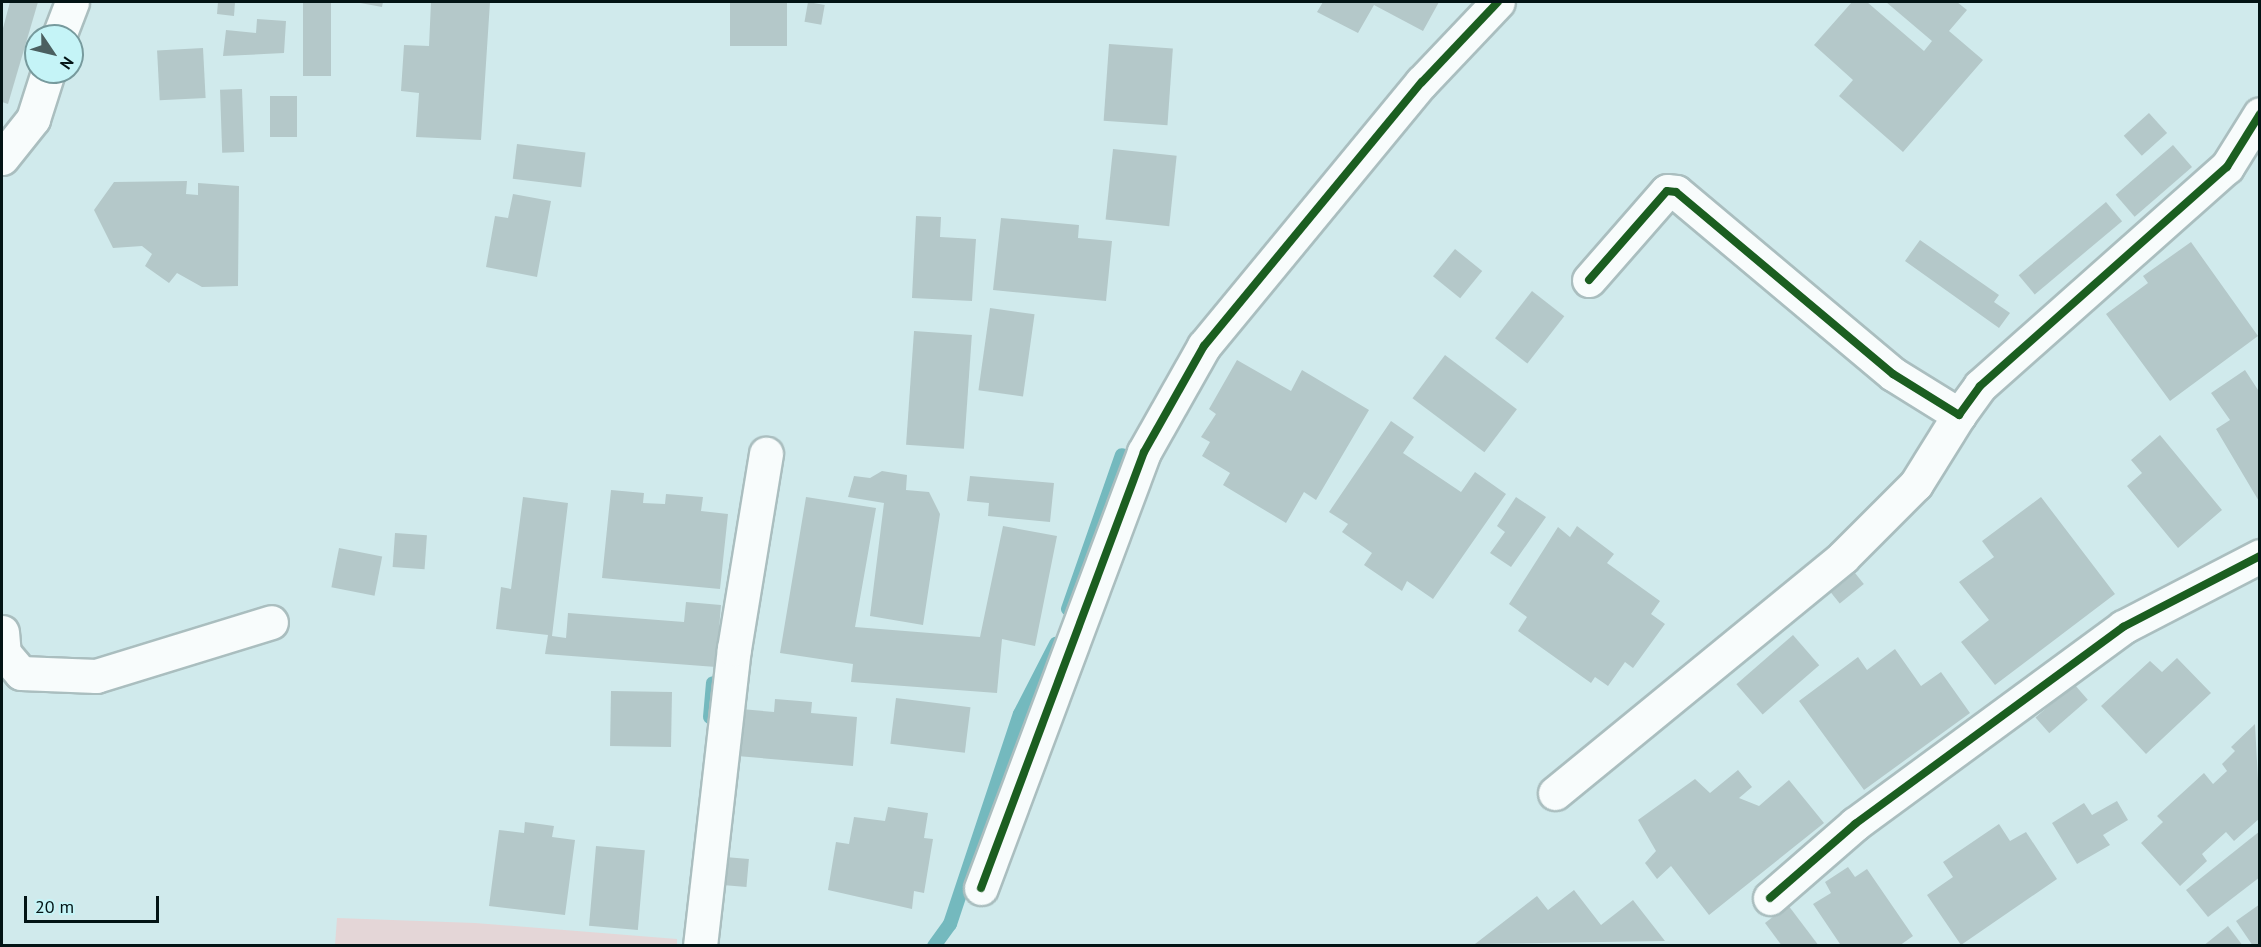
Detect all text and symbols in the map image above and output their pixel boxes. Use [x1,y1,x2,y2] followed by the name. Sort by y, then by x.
[24,24,84,84] north arrow
[56,53,78,73] text: N
[27,884,162,922] scale bar
[35,895,74,918] text: 20 m

